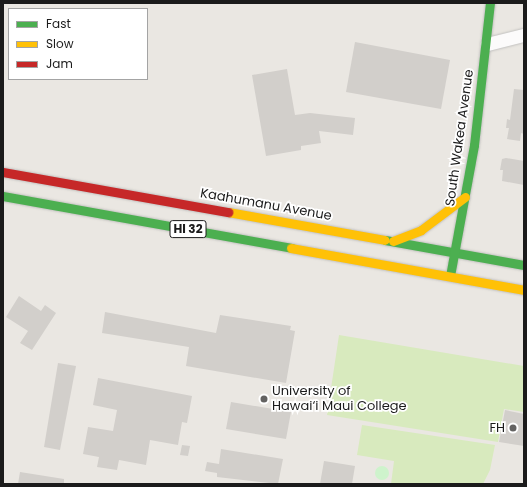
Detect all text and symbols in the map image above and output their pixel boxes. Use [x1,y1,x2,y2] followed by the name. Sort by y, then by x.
[8,8,148,80] legend
[46,15,71,32] text: Fast
[46,35,74,52] text: Slow
[46,55,73,72] text: Jam
[443,69,477,207] street label: South Wakea Avenue
[199,186,333,224] street label: Kaahumanu Avenue
[169,219,207,239] road number: HI 32
[272,384,407,415] place label: University of Hawai‘i Maui College
[259,394,269,404] marker: University of Hawai‘i Maui College
[489,420,505,436] place label: FH
[508,423,518,433] marker: FH

